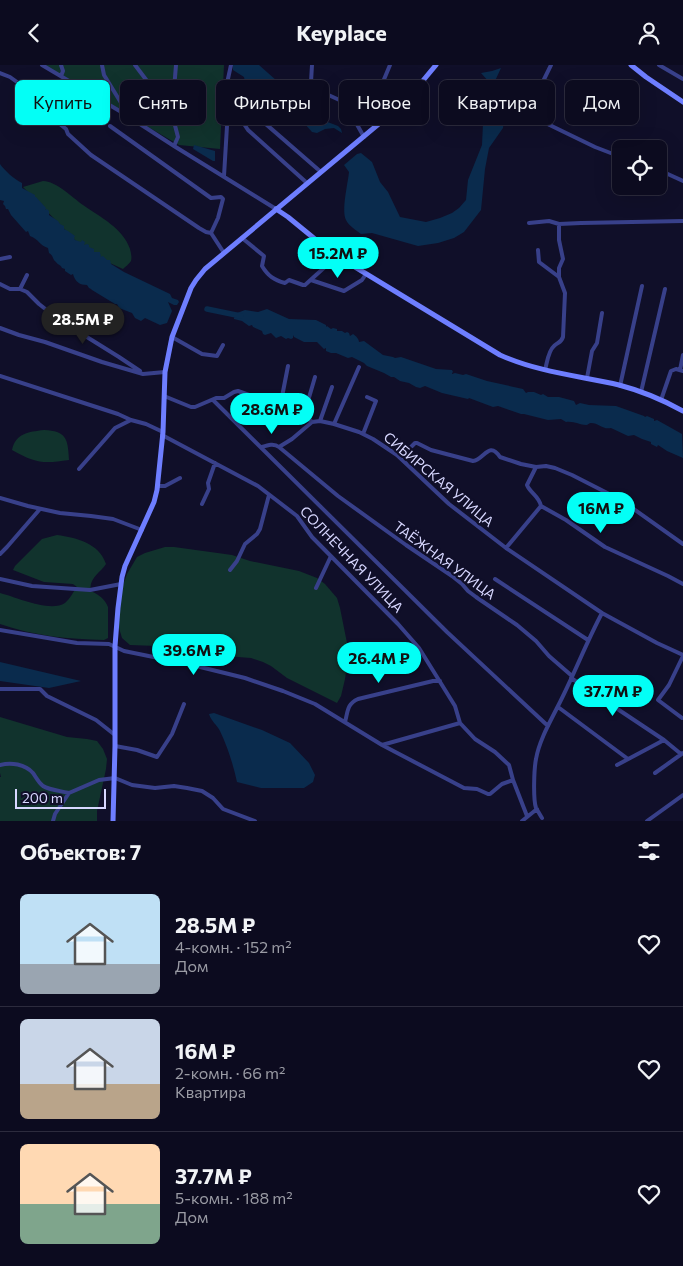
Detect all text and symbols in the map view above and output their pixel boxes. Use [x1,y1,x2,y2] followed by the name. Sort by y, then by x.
[20,19,48,47] icon: back
[296,19,387,46] text: Keyplace
[635,19,663,47] icon: person
[15,80,110,125] chip: Купить
[120,80,206,125] chip: Снять
[216,80,329,125] chip: Фильтры
[339,80,429,125] chip: Новое
[439,80,555,125] chip: Квартира
[565,80,639,125] chip: Дом
[612,140,667,195] map controls
[612,140,667,195] button: locate
[292,237,384,279] pin: 15.2M ₽
[309,243,367,262] text: 15.2M ₽
[37,303,129,345] pin: 28.5M ₽
[52,309,114,328] text: 28.5M ₽
[226,393,318,435] pin: 28.6M ₽
[241,399,303,418] text: 28.6M ₽
[380,428,498,530] street label: СИБИРСКАЯ УЛИЦА
[566,491,636,534] pin: 16M ₽
[578,498,624,517] text: 16M ₽
[297,502,407,616] street label: СОЛНЕЧНАЯ УЛИЦА
[391,517,500,603] street label: ТАЁЖНАЯ УЛИЦА
[148,633,240,676] pin: 39.6M ₽
[163,640,225,659] text: 39.6M ₽
[333,641,425,684] pin: 26.4M ₽
[348,648,410,667] text: 26.4M ₽
[567,675,659,717] pin: 37.7M ₽
[584,681,642,700] text: 37.7M ₽
[15,786,106,809] scale bar
[22,789,63,806] text: 200 m
[635,837,663,865] icon: filters
[20,839,141,864] text: Объектов: 7
[175,912,255,937] text: 28.5M ₽
[60,914,120,974] icon: home
[635,930,663,958] icon: heart
[175,937,292,956] text: 4-комн. · 152 m²
[175,956,208,975] text: Дом
[175,1038,236,1063] text: 16M ₽
[60,1039,120,1099] icon: home
[635,1055,663,1083] icon: heart
[175,1063,285,1082] text: 2-комн. · 66 m²
[175,1082,246,1101] text: Квартира
[175,1163,252,1188] text: 37.7M ₽
[60,1164,120,1224] icon: home
[635,1180,663,1208] icon: heart
[175,1188,293,1207] text: 5-комн. · 188 m²
[175,1207,208,1226] text: Дом

